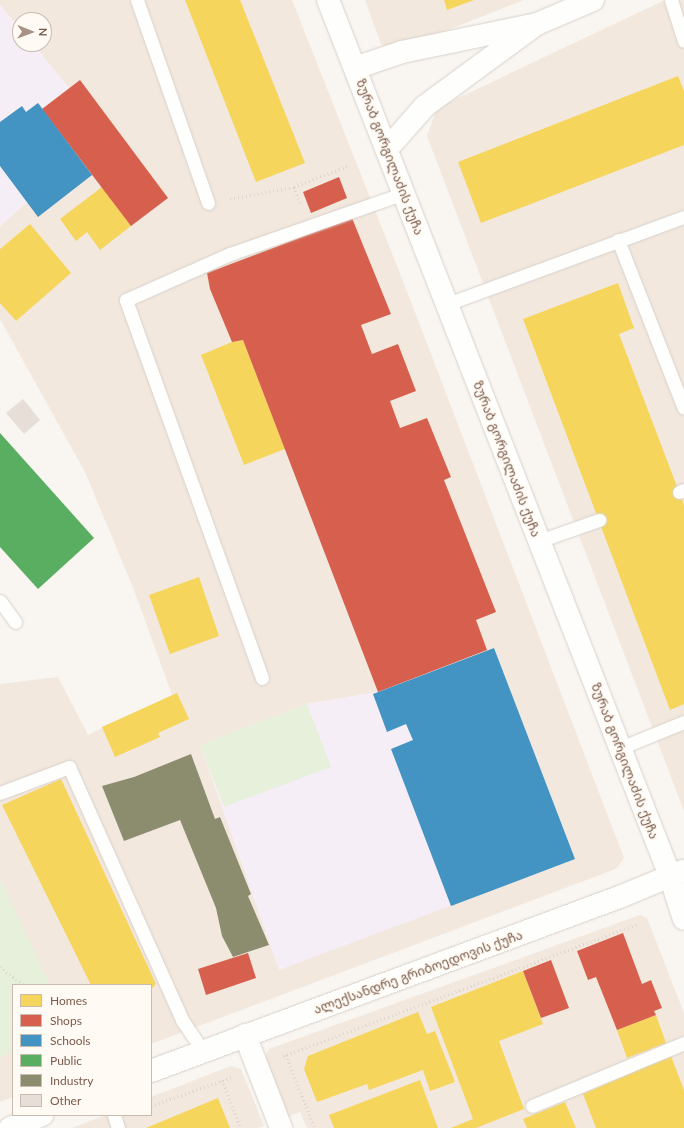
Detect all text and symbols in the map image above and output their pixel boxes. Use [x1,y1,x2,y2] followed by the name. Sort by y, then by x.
[12,12,52,52] north arrow
[37,28,50,37] text: N
[353,77,427,237] street label: ზურაბ გორგილაძის ქუჩა
[470,379,544,539] street label: ზურაბ გორგილაძის ქუჩა
[588,681,662,841] street label: ზურაბ გორგილაძის ქუჩა
[311,927,525,1017] street label: ალექსანდრე გრიბოედოვის ქუჩა
[12,984,152,1116] legend
[50,993,87,1008] text: Homes
[50,1013,82,1028] text: Shops
[50,1033,91,1048] text: Schools
[50,1053,82,1068] text: Public
[50,1073,93,1088] text: Industry
[50,1093,81,1108] text: Other

